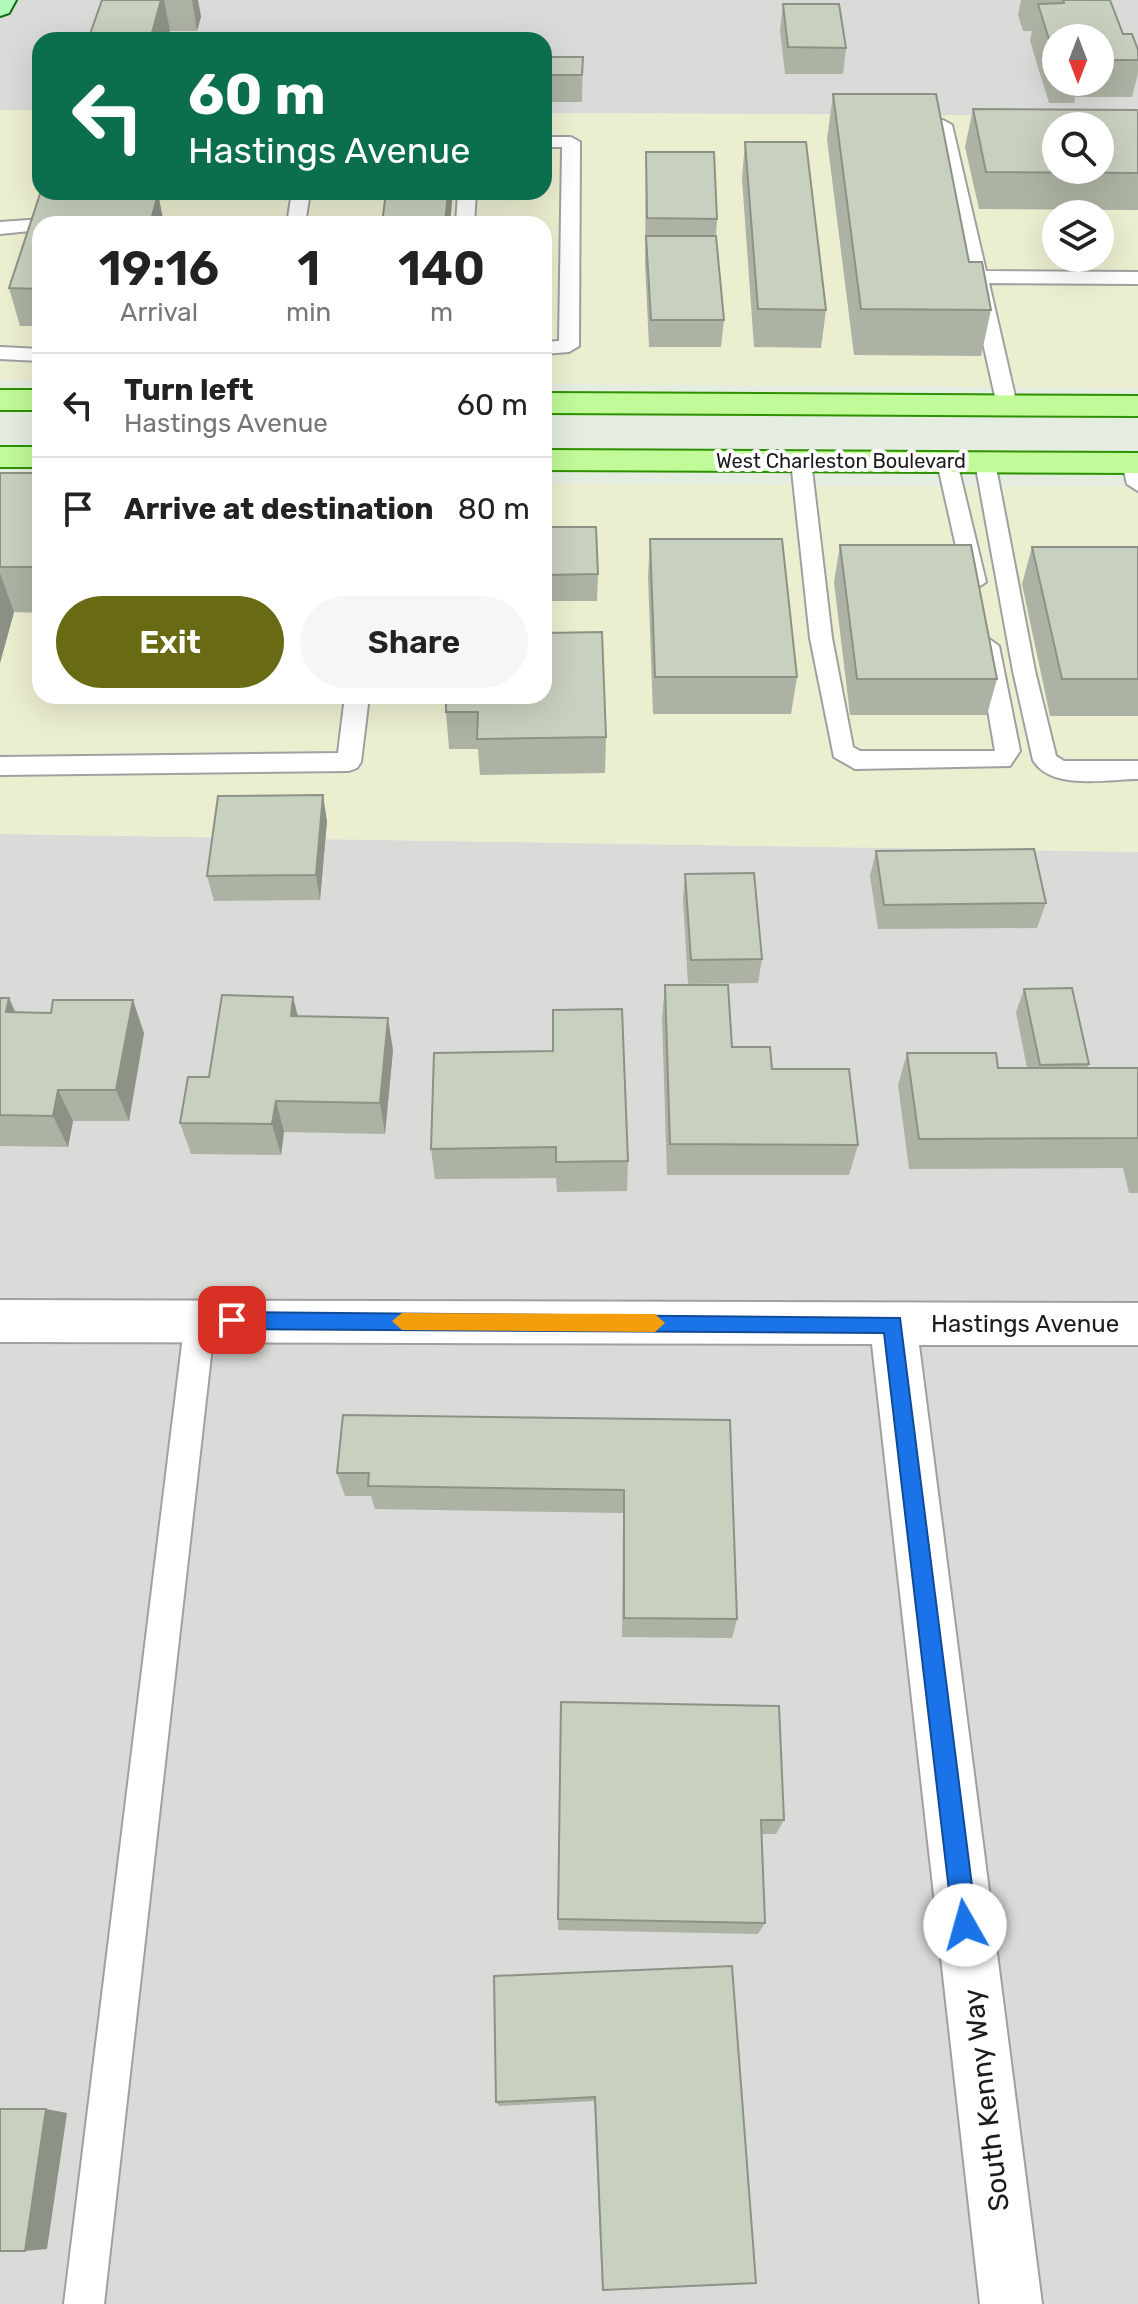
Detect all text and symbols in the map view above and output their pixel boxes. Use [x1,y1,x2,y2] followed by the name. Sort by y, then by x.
[1042,24,1114,96] north arrow
[1042,24,1114,272] map controls
[188,62,326,128] text: 60 m
[56,64,160,168] icon: left
[1042,112,1114,184] button: search
[188,129,470,172] text: Hastings Avenue
[1042,200,1114,272] button: layers
[99,240,219,297] text: 19:16
[297,240,320,297] text: 1
[398,240,485,297] text: 140
[120,297,198,328] text: Arrival
[286,297,331,328] text: min
[430,297,453,328] text: m
[124,372,254,408] text: Turn left
[56,383,100,427] icon: left
[457,387,528,423] text: 60 m
[124,408,328,439] text: Hastings Avenue
[716,449,966,473] street label: West Charleston Boulevard
[56,487,100,531] icon: arrive
[124,491,434,527] text: Arrive at destination
[458,491,530,527] text: 80 m
[56,596,284,688] button: Exit
[300,596,528,688] button: Share
[198,1286,266,1354] pin
[210,1298,254,1342] icon: arrive
[931,1310,1119,1338] street label: Hastings Avenue
[923,1883,1007,1967] position arrow
[956,1987,1016,2213] street label: South Kenny Way

